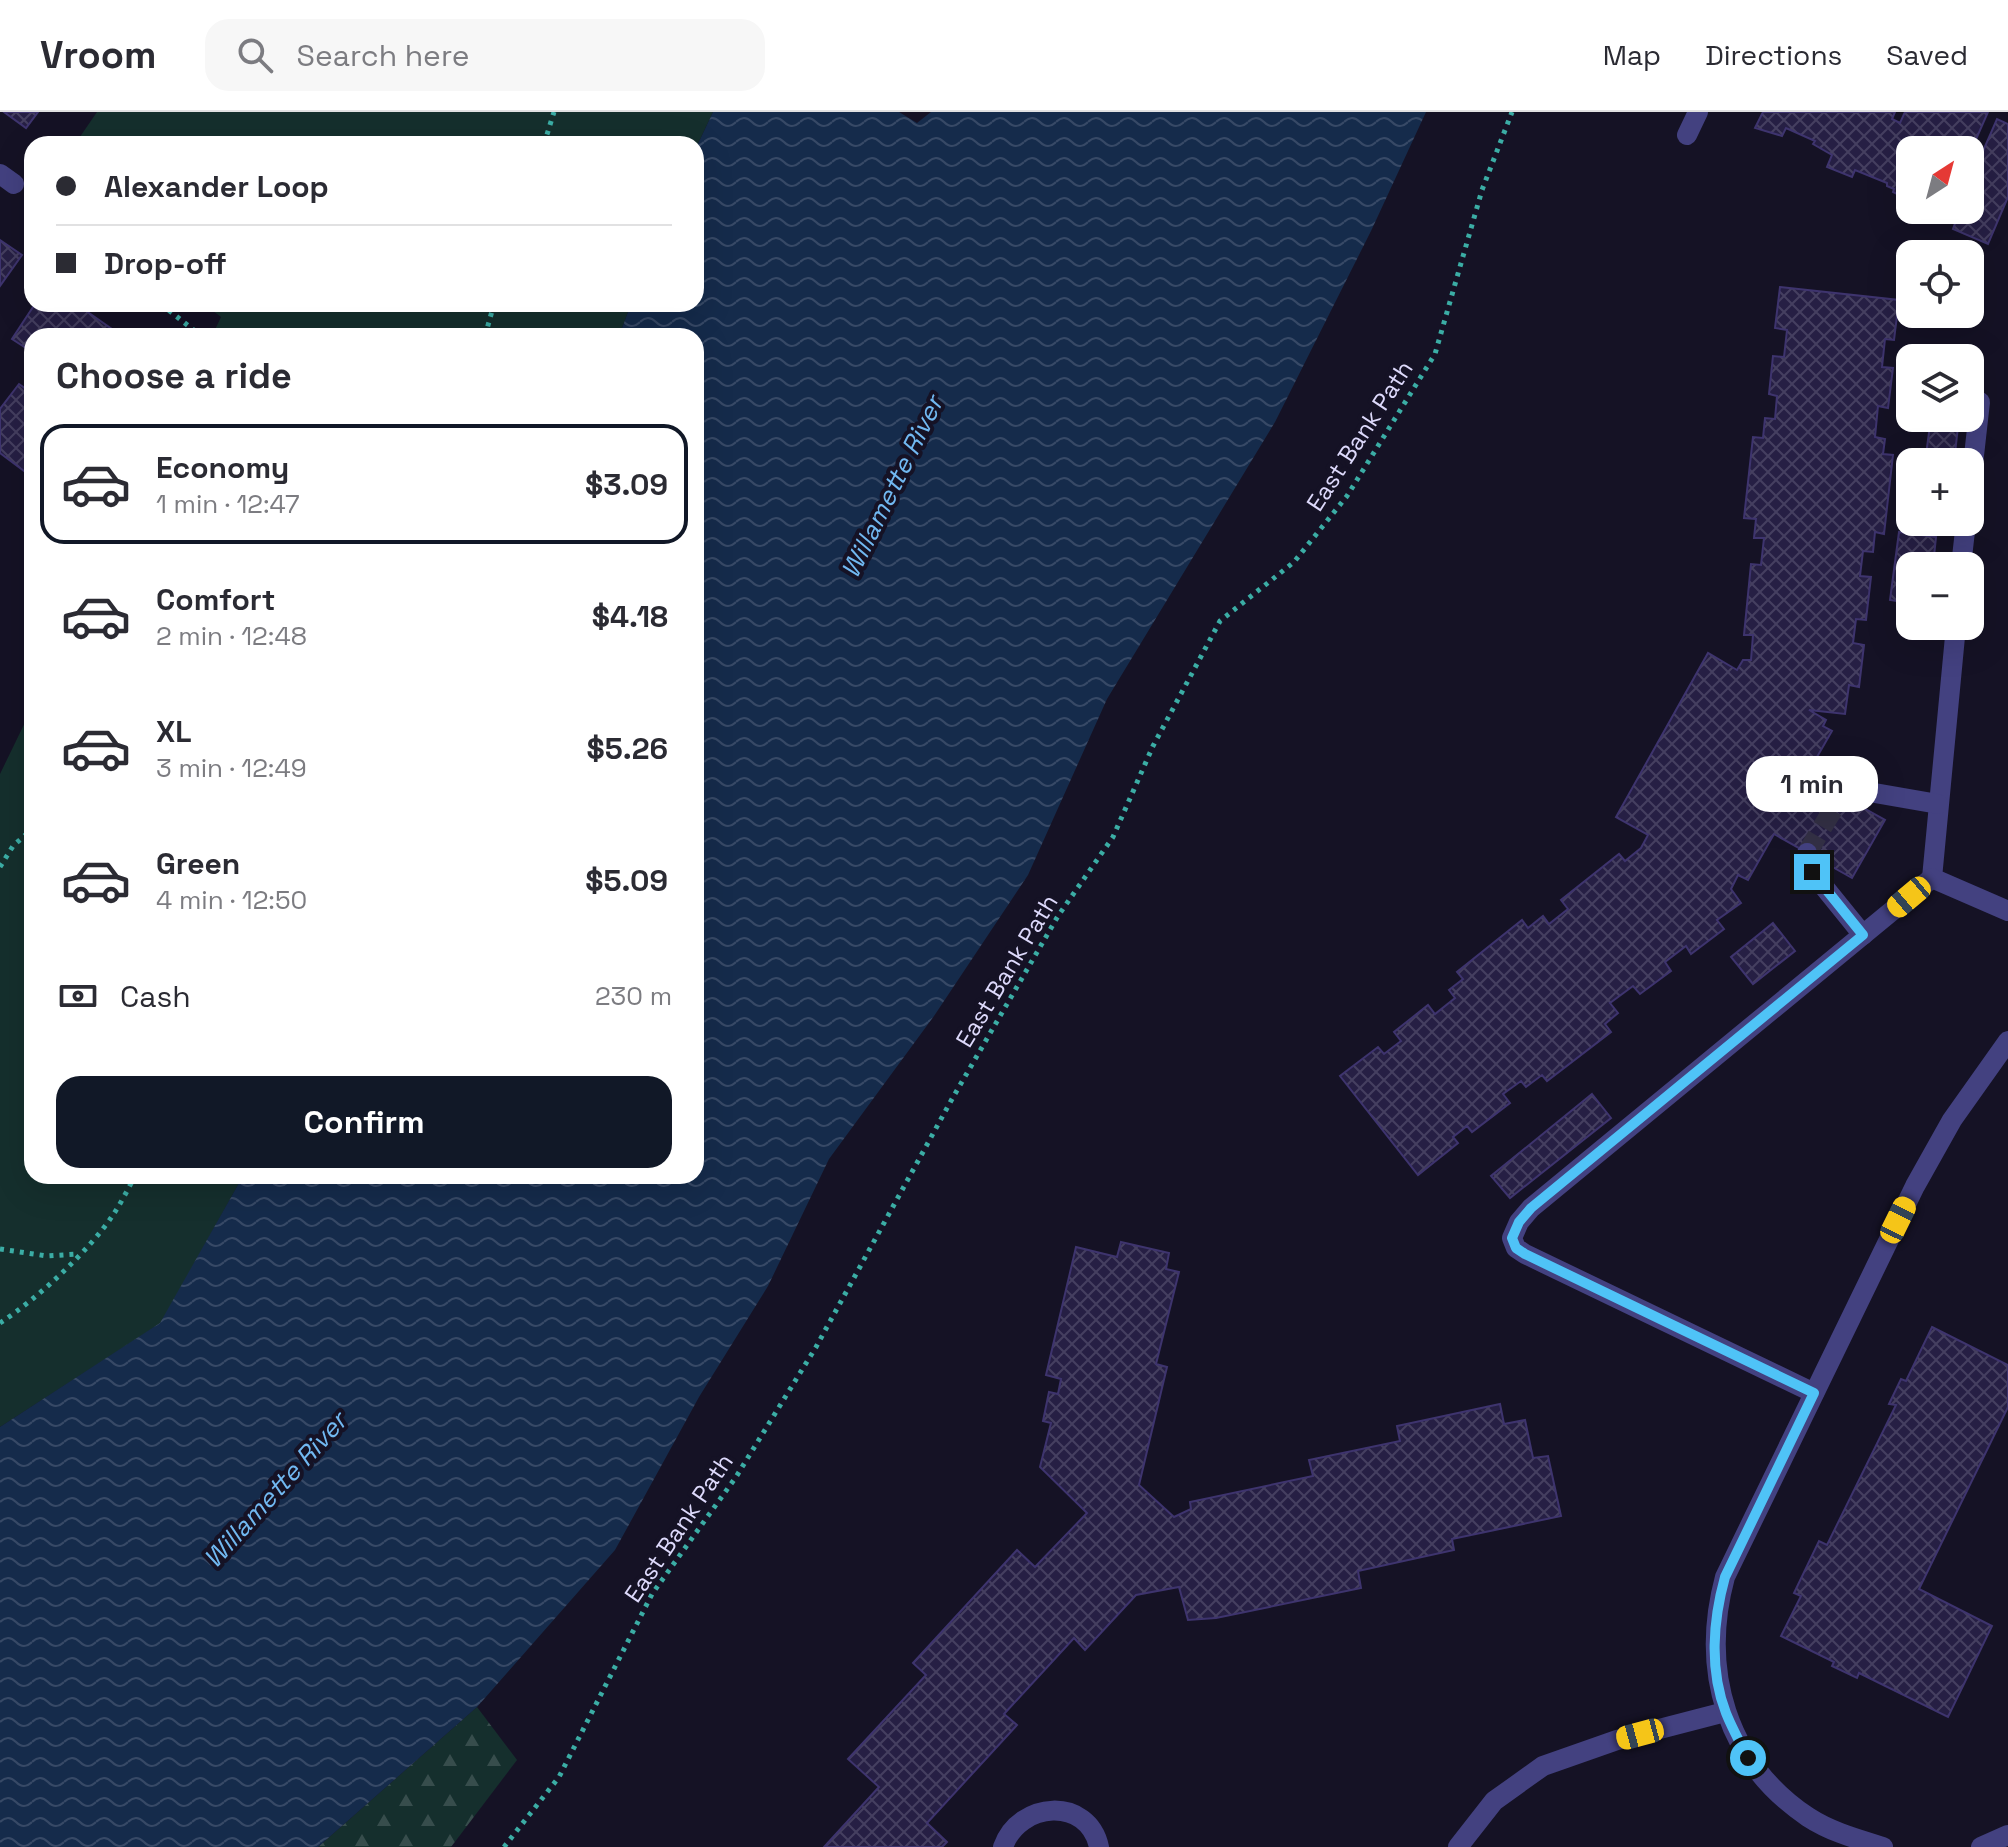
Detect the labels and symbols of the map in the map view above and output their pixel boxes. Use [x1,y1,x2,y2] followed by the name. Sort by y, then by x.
[1896,136,1984,224] north arrow
[1299,355,1420,517] street label: East Bank Path
[833,388,952,584] water label: Willamette River
[1746,756,1878,812] callout: 1 min
[1794,854,1830,890] route end
[1883,872,1935,922] car
[949,889,1064,1053] street label: East Bank Path
[1877,1193,1919,1247] car
[196,1403,356,1575] water label: Willamette River
[617,1447,740,1608] street label: East Bank Path
[1614,1716,1666,1752] car
[1730,1740,1766,1776] route start

